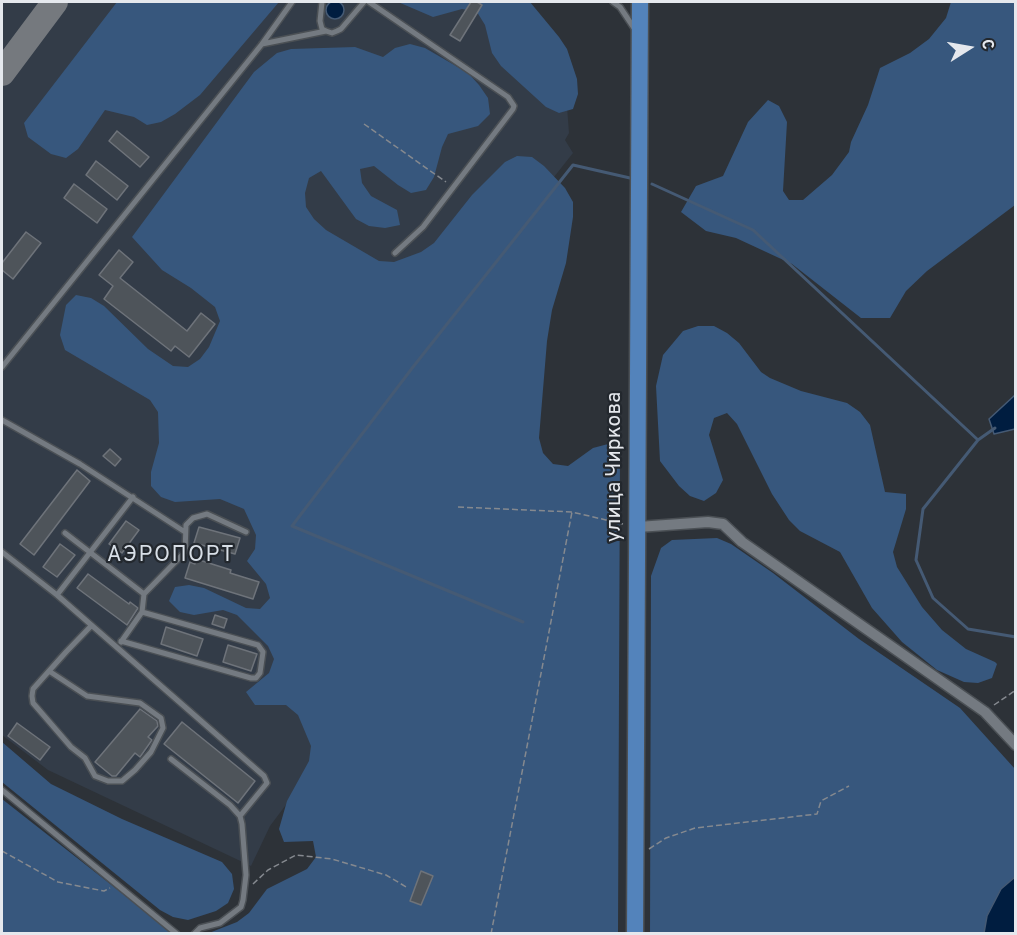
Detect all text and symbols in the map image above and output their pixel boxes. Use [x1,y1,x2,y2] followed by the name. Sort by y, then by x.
[939,18,999,78] north arrow
[976,38,997,51] text: С
[603,392,629,542] street label: улица Чиркова
[107,544,235,570] district label: АЭРОПОРТ

